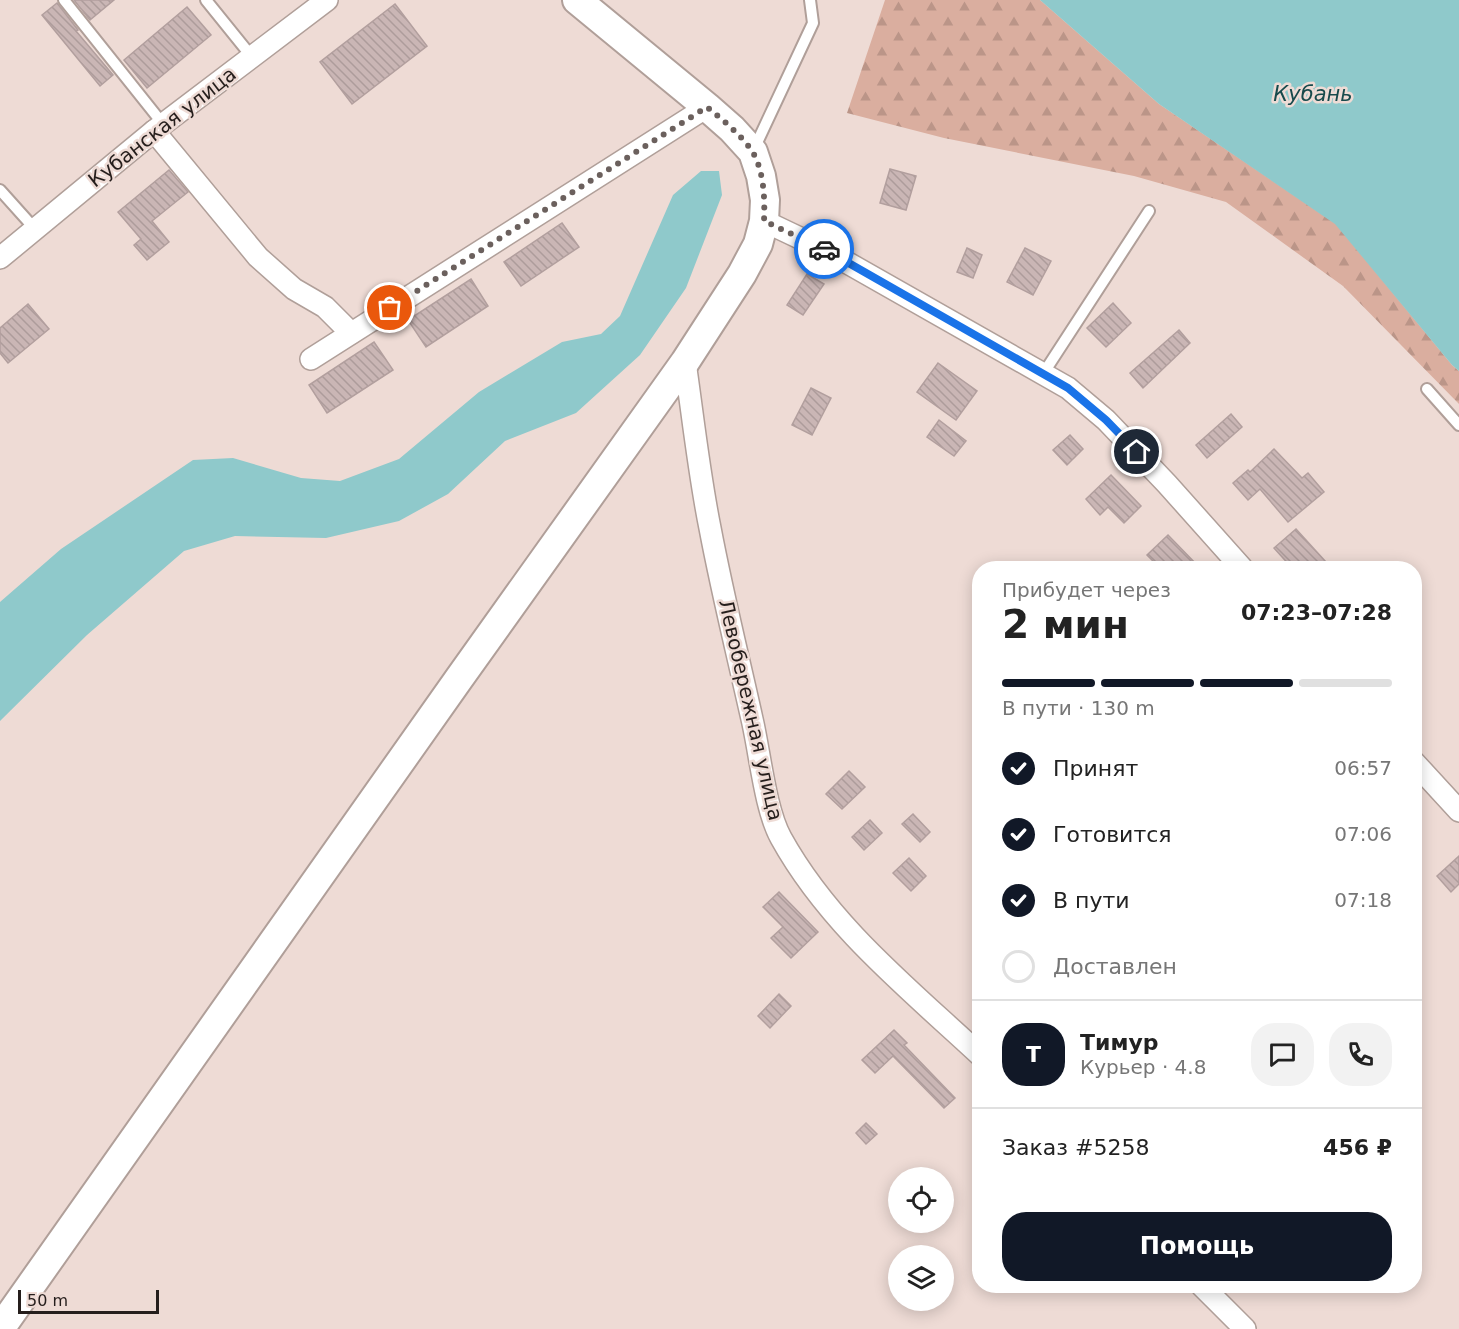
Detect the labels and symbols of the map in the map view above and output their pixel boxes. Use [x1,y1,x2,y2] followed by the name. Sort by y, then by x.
[83,62,241,192] street label: Кубанская улица
[1273,82,1353,106] water label: Кубань
[794,219,854,279] courier
[364,282,415,333] pin
[1111,426,1162,477] pin
[714,597,788,823] street label: Левобережная улица
[18,1287,159,1314] scale bar

